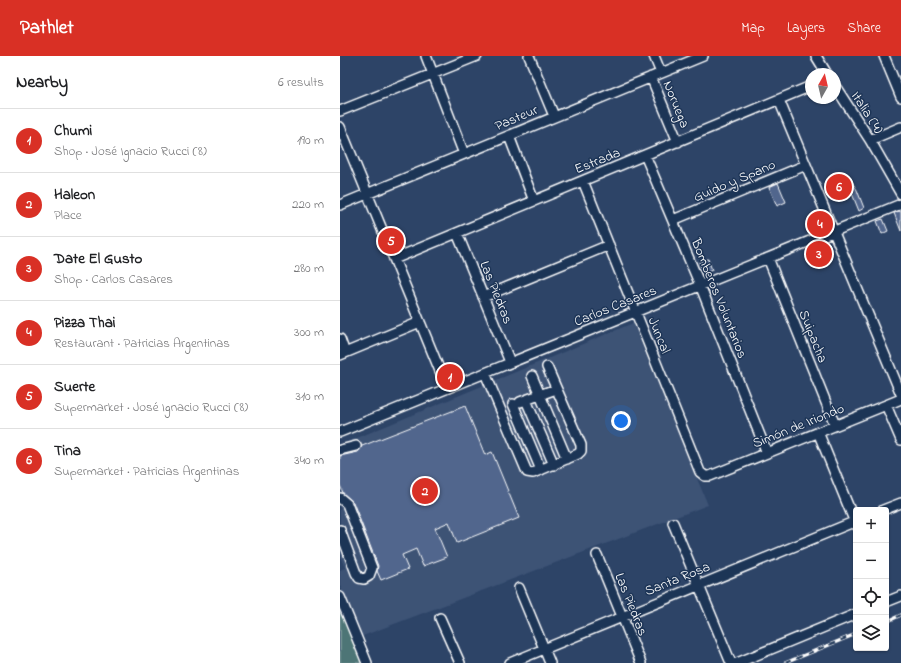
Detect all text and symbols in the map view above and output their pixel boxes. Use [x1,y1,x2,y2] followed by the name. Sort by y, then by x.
[20,15,74,42] text: Pathlet
[741,18,765,39] text: Map
[787,18,825,39] text: Layers
[847,18,881,39] text: Share
[805,68,841,104] north arrow
[16,70,68,95] text: Nearby
[278,73,324,92] text: 6 results
[656,78,695,132] street label: Noruega
[845,87,888,138] street label: Italia (4)
[492,100,542,137] street label: Pasteur
[54,120,92,142] text: Chumi
[27,131,31,150] text: 1
[297,131,324,150] text: 190 m
[54,142,207,161] text: Shop · José Ignacio Rucci (8)
[572,143,624,180] street label: Estrada
[690,155,779,209] street label: Guido y Spano
[826,172,852,202] pin: 6
[54,184,95,206] text: Haleon
[26,195,32,214] text: 2
[292,195,324,214] text: 220 m
[54,206,82,225] text: Place
[807,209,833,239] pin: 4
[378,226,404,256] pin: 5
[685,235,752,362] street label: Bomberos Voluntarios
[806,239,832,269] pin: 3
[54,248,142,270] text: Date El Gusto
[473,258,518,327] street label: Las Piedras
[26,259,32,278] text: 3
[294,259,324,278] text: 280 m
[54,270,173,289] text: Shop · Carlos Casares
[571,280,660,333] street label: Carlos Casares
[793,307,833,366] street label: Suipacha
[54,312,115,334] text: Pizza Thai
[642,314,675,357] street label: Juncal
[26,323,32,342] text: 4
[294,323,324,342] text: 300 m
[54,334,230,353] text: Restaurant · Patricias Argentinas
[437,362,463,392] pin: 1
[54,376,95,398] text: Suerte
[25,387,33,406] text: 5
[296,387,324,406] text: 310 m
[54,398,248,417] text: Supermarket · José Ignacio Rucci (8)
[750,398,848,454] street label: Simón de Iriondo
[611,411,631,431] your location
[54,440,81,462] text: Tina
[26,451,32,470] text: 6
[294,451,324,470] text: 340 m
[54,462,239,481] text: Supermarket · Patricias Argentinas
[412,476,438,506] pin: 2
[853,507,889,651] map controls
[853,507,889,543] button: +
[853,543,889,579] button: −
[642,557,713,602] street label: Santa Rosa
[608,570,653,639] street label: Las Piedras
[853,579,889,615] button: locate
[853,615,889,651] button: layers

